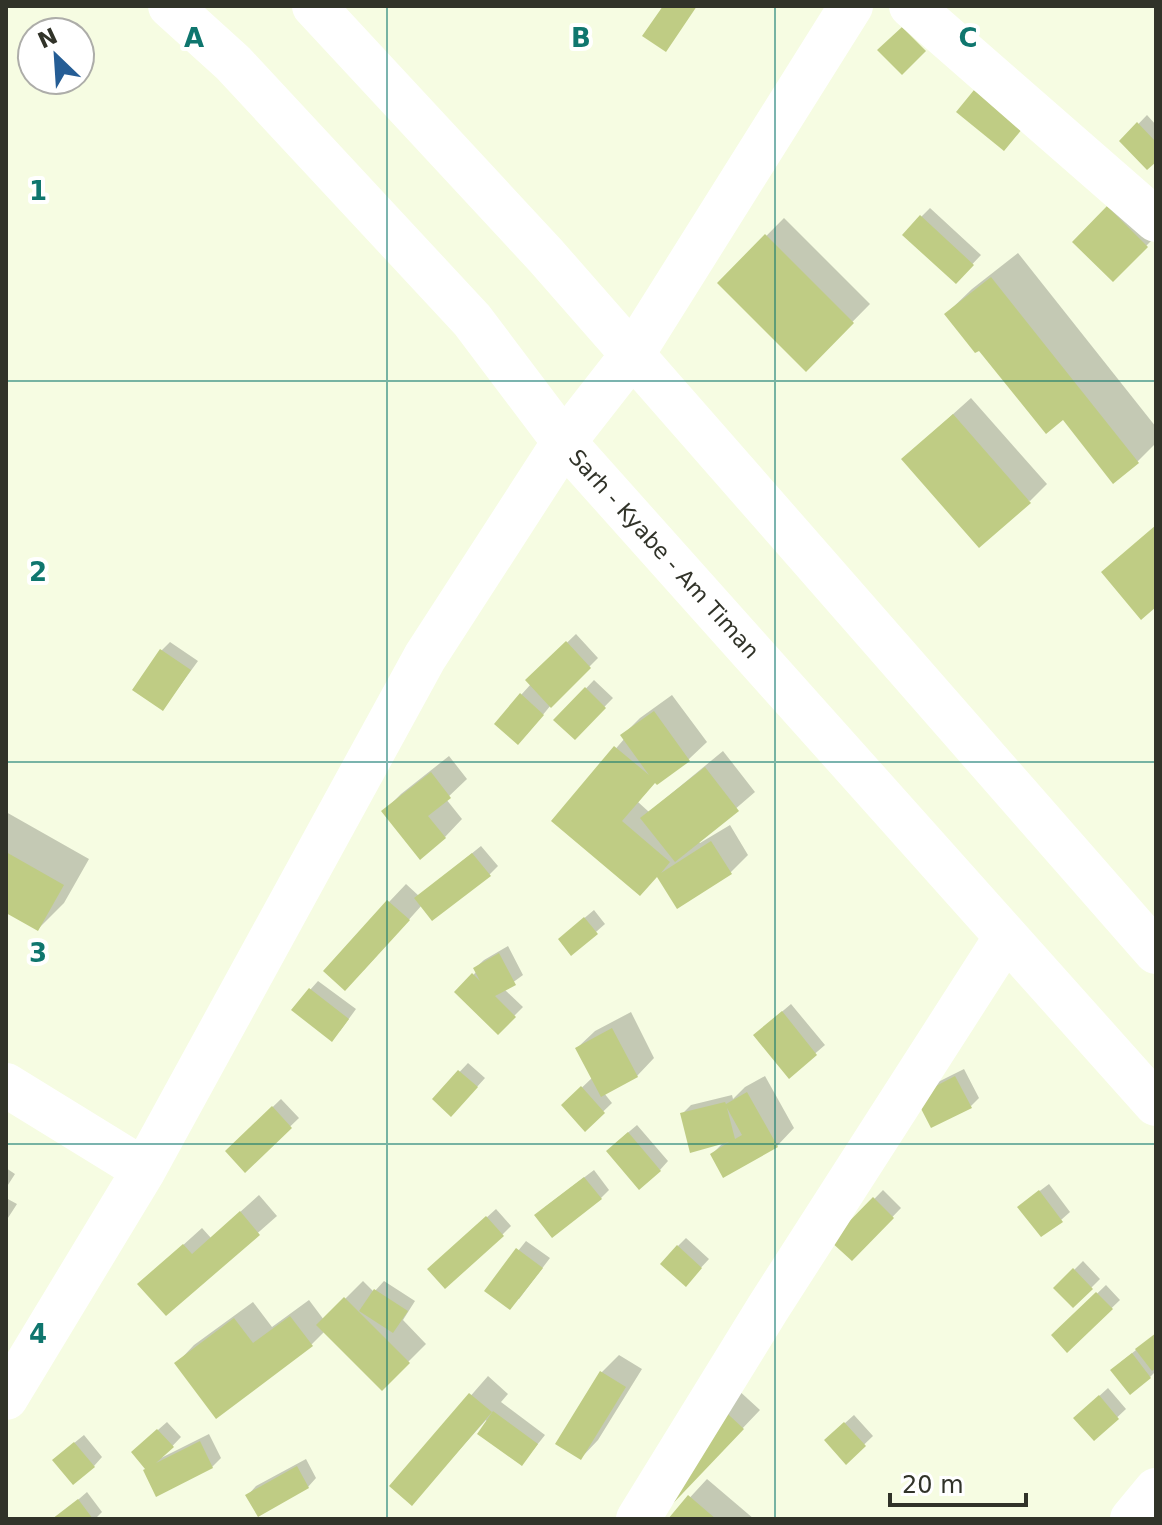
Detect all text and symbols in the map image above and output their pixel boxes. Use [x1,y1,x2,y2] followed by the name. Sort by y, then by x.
[16,16,96,96] north arrow
[34,23,61,54] text: N
[184,23,204,53] text: A
[571,23,591,53] text: B
[958,23,978,53] text: C
[29,176,47,206] text: 1
[564,445,764,663] street label: Sarh - Kyabe - Am Timan
[29,557,47,587] text: 2
[29,938,47,968] text: 3
[29,1319,47,1349] text: 4
[890,1457,1026,1507] scale bar
[902,1471,964,1499] text: 20 m

